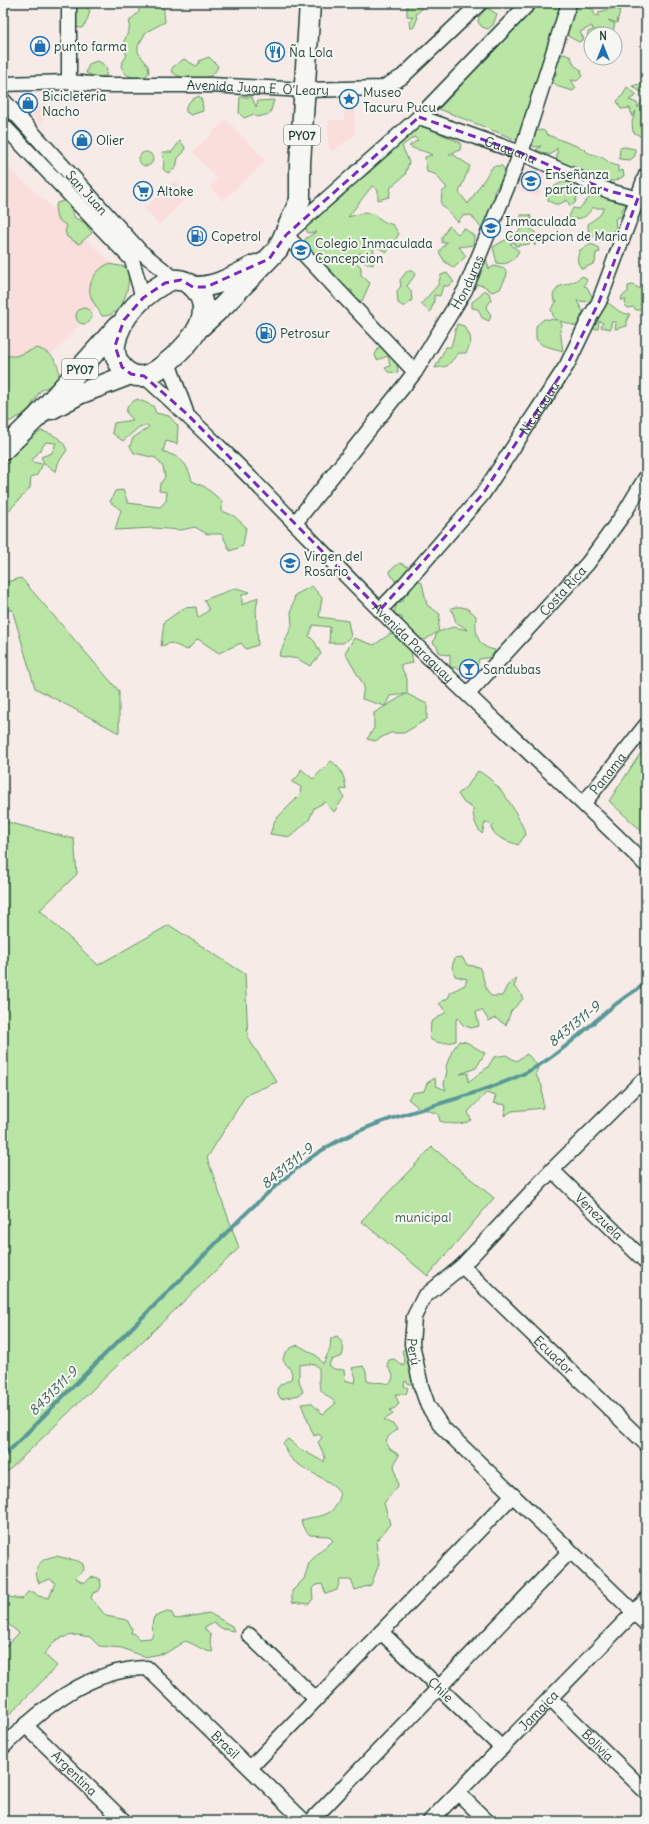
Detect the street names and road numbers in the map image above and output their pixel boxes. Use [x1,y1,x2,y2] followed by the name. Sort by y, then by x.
[187,76,329,99] street label: Avenida Juan E. O'Leary
[284,125,320,145] road number: PY07
[482,132,539,167] street label: Guayana
[62,167,112,219] street label: San Juan
[447,252,487,312] street label: Honduras
[62,359,98,379] road number: PY07
[515,378,563,438] street label: Nicaragua
[535,562,590,619] street label: Costa Rica
[369,599,458,686] street label: Avenida Paraguay
[586,749,629,798] street label: Panama
[572,1189,627,1243] street label: Venezuela
[530,1332,578,1379] street label: Ecuador
[403,1337,425,1367] street label: Perú
[425,1673,457,1706] street label: Chile
[515,1686,562,1734] street label: Jamaica
[578,1725,618,1764] street label: Bolivia
[208,1727,243,1762] street label: Brasil
[48,1747,101,1799] street label: Argentina

